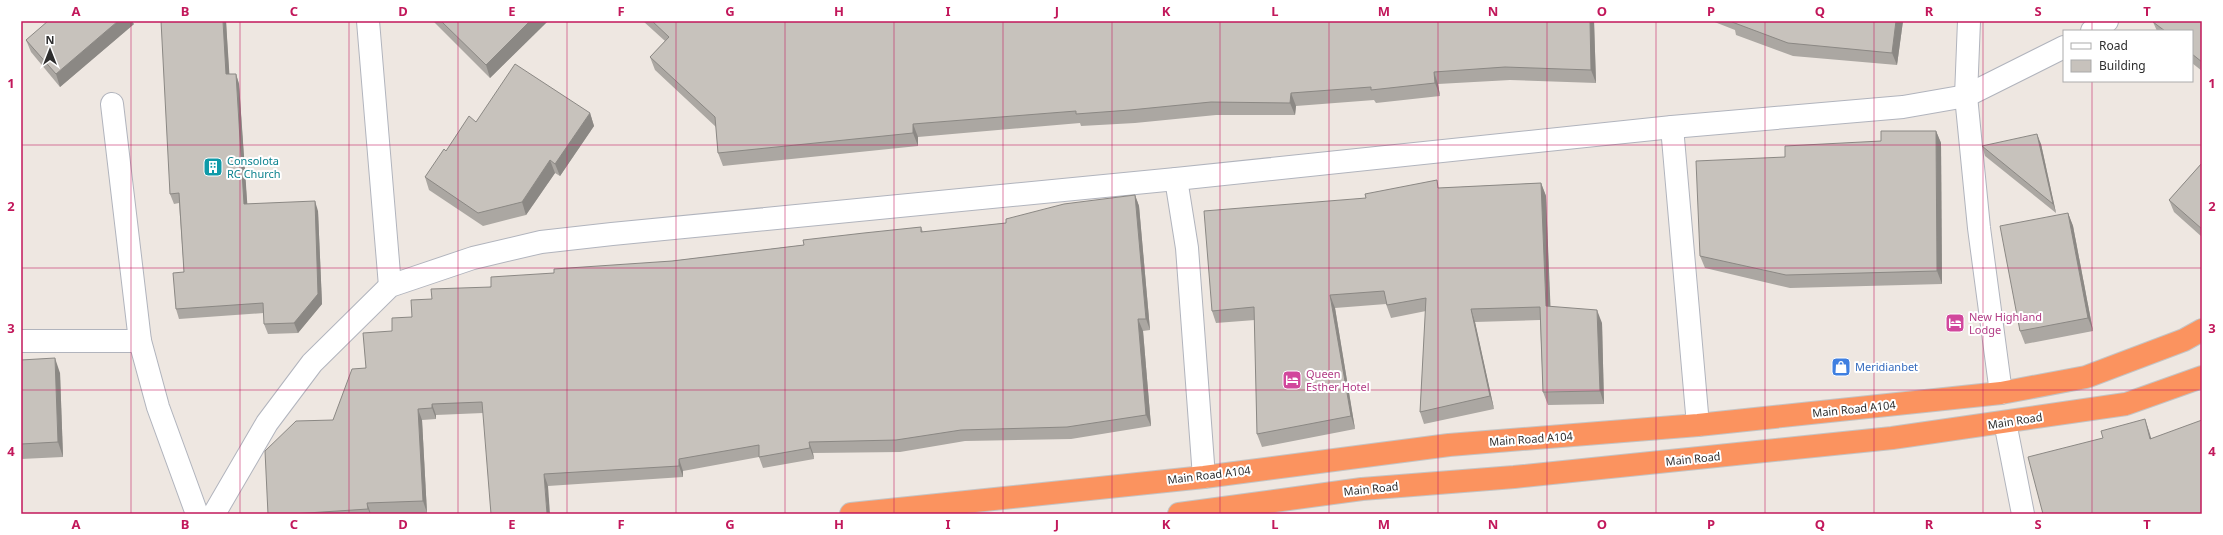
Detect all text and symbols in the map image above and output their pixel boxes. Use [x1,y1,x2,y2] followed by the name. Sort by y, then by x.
[72,2,81,20] text: A
[181,2,189,20] text: B
[290,2,298,20] text: C
[398,2,408,20] text: D
[508,2,516,20] text: E
[617,2,625,20] text: F
[725,2,735,20] text: G
[834,2,844,20] text: H
[945,2,951,20] text: I
[1054,2,1059,20] text: J
[1162,2,1171,20] text: K
[1271,2,1279,20] text: L
[1378,2,1390,20] text: M
[1488,2,1498,20] text: N
[1597,2,1607,20] text: O
[1707,2,1715,20] text: P
[1815,2,1825,20] text: Q
[1925,2,1934,20] text: R
[2034,2,2042,20] text: S
[2143,2,2151,20] text: T
[30,30,70,70] north arrow
[2063,30,2193,82] legend
[46,32,54,47] text: N
[2099,37,2128,54] text: Road
[2099,57,2146,74] text: Building
[7,74,15,92] text: 1
[2208,74,2216,92] text: 1
[227,153,281,181] place label: Consolota RC Church
[202,156,224,178] building icon: Consolota RC Church
[7,197,15,215] text: 2
[2208,197,2216,215] text: 2
[1969,309,2042,337] place label: New Highland Lodge
[1944,312,1966,334] hotel icon: New Highland Lodge
[7,319,15,337] text: 3
[2208,319,2216,337] text: 3
[1830,356,1852,378] shop icon: Meridianbet
[1855,359,1918,374] place label: Meridianbet
[1306,366,1370,394] place label: Queen Esther Hotel
[1281,369,1303,391] hotel icon: Queen Esther Hotel
[1811,397,1897,420] street label: Main Road A104
[1987,409,2043,432] street label: Main Road
[1489,428,1574,449] street label: Main Road A104
[7,442,15,460] text: 4
[2208,442,2216,460] text: 4
[1665,448,1721,469] street label: Main Road
[1166,462,1252,487] street label: Main Road A104
[1343,478,1399,499] street label: Main Road
[72,515,81,533] text: A
[181,515,189,533] text: B
[290,515,298,533] text: C
[398,515,408,533] text: D
[508,515,516,533] text: E
[617,515,625,533] text: F
[725,515,735,533] text: G
[834,515,844,533] text: H
[945,515,951,533] text: I
[1054,515,1059,533] text: J
[1162,515,1171,533] text: K
[1271,515,1279,533] text: L
[1378,515,1390,533] text: M
[1488,515,1498,533] text: N
[1597,515,1607,533] text: O
[1707,515,1715,533] text: P
[1815,515,1825,533] text: Q
[1925,515,1934,533] text: R
[2034,515,2042,533] text: S
[2143,515,2151,533] text: T

